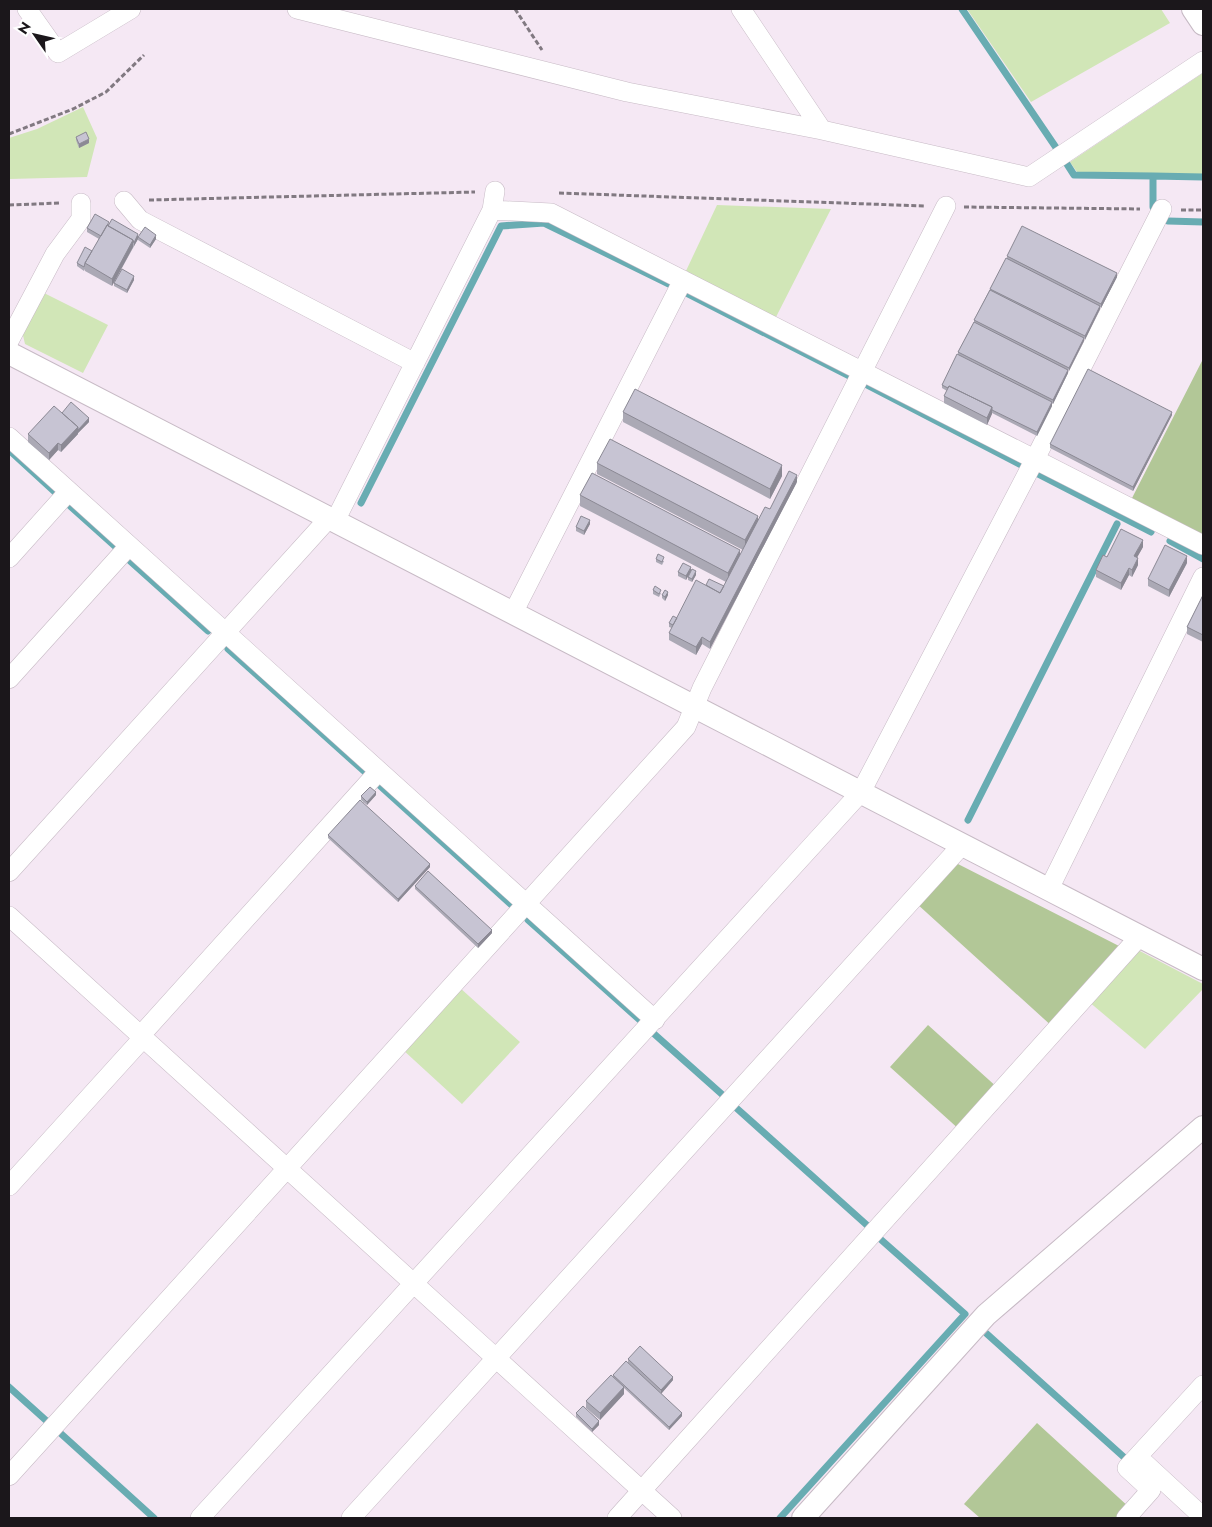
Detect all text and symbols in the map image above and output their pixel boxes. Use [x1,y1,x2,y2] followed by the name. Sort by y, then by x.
[10,10,60,60] north arrow
[13,18,36,38] text: N

